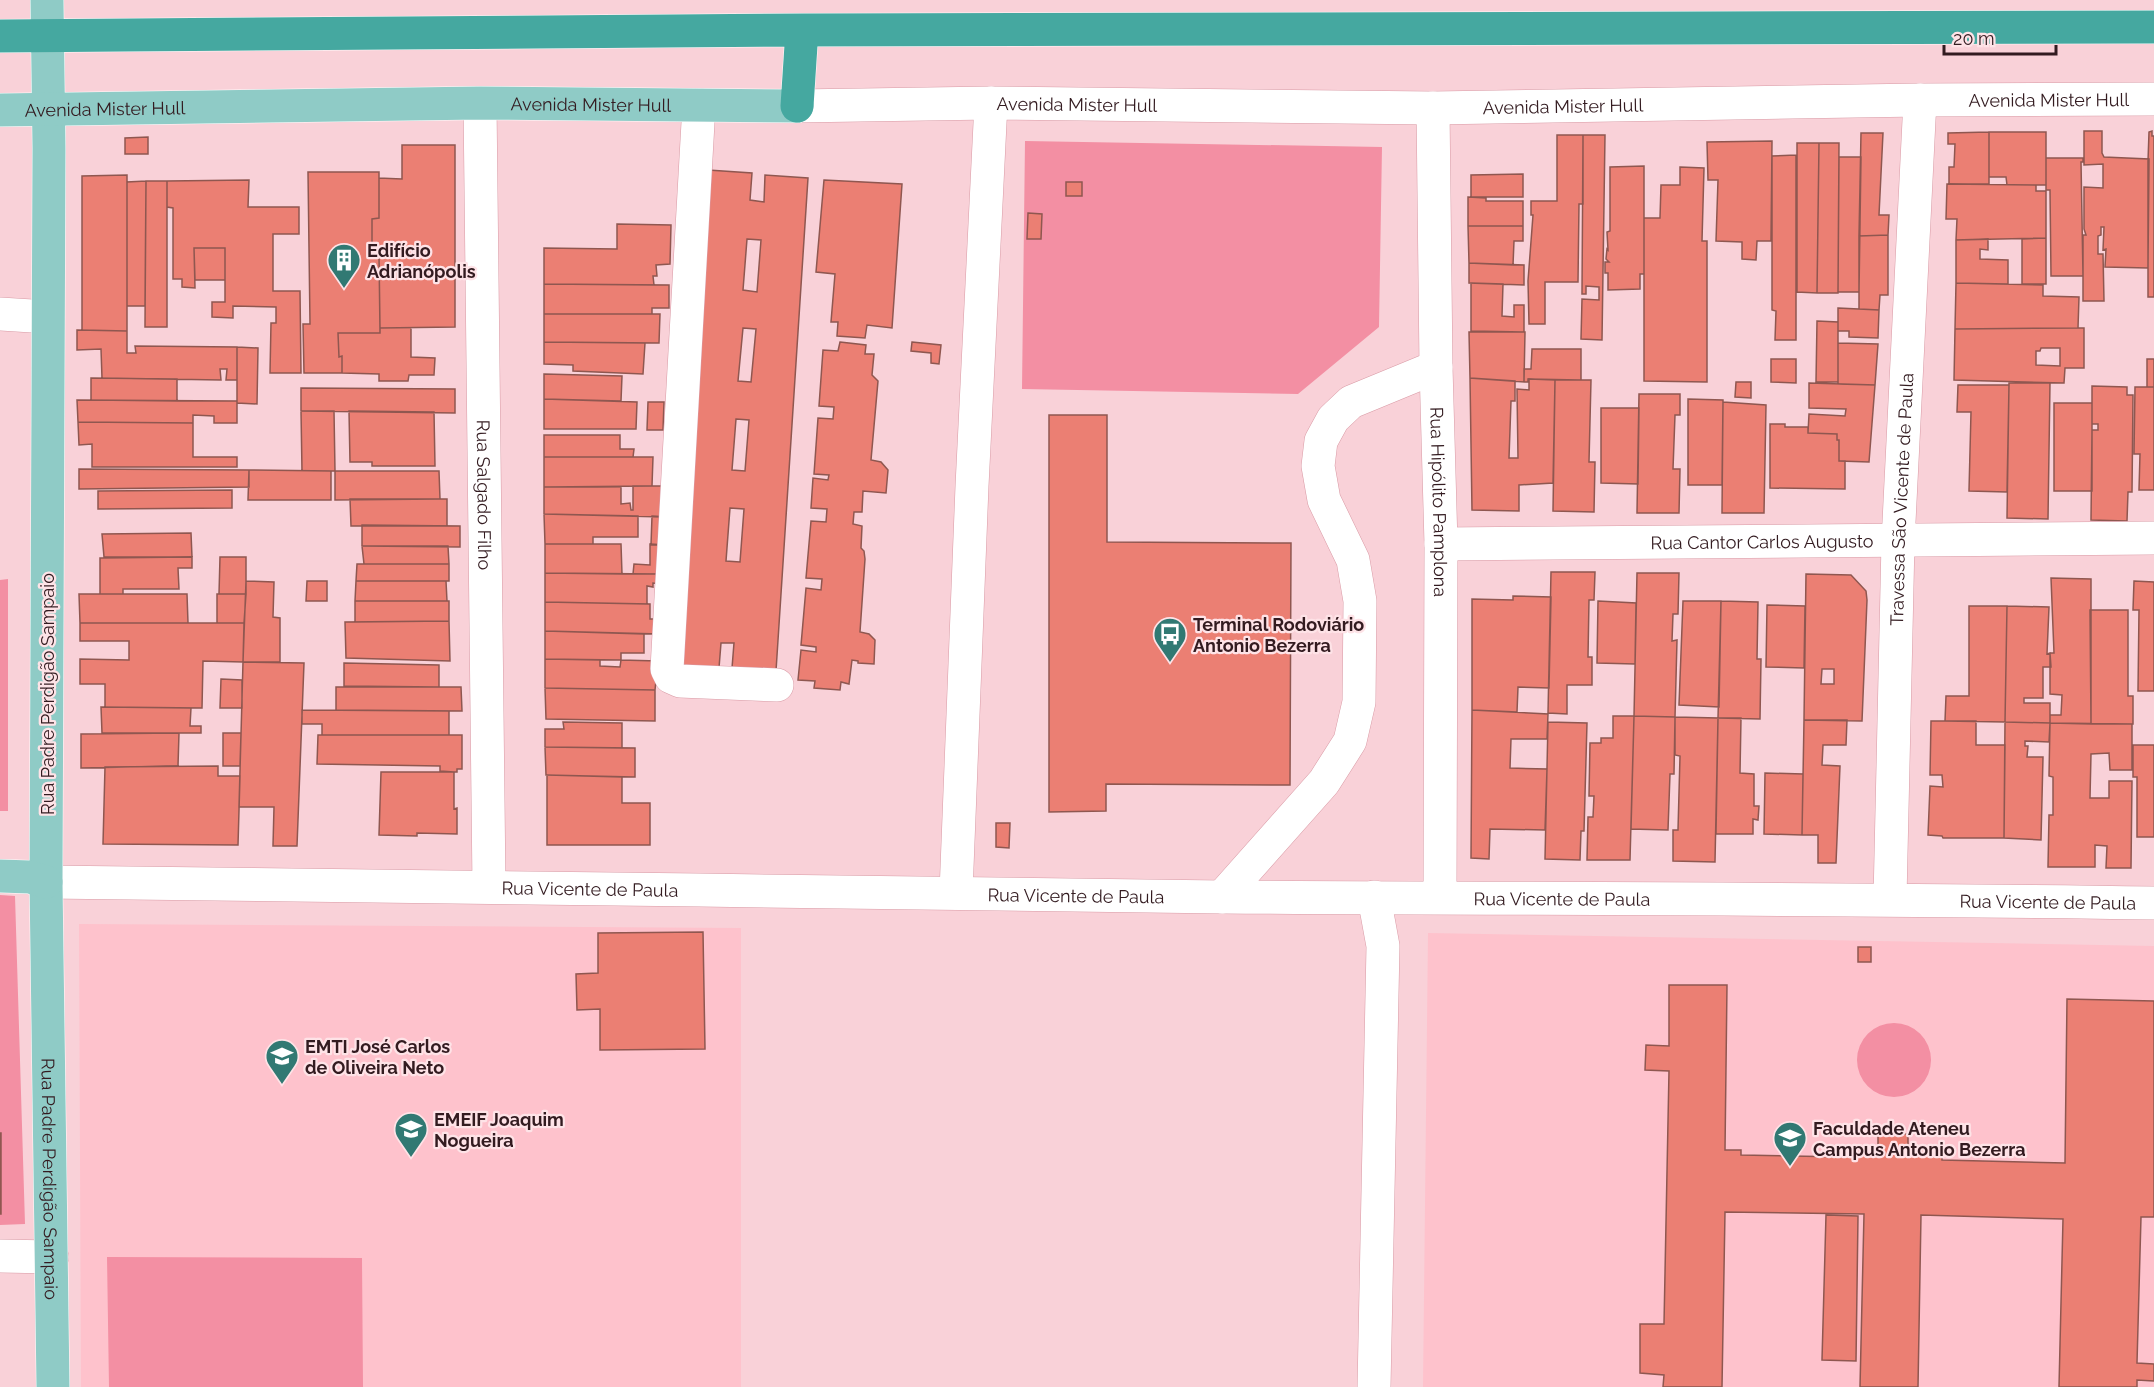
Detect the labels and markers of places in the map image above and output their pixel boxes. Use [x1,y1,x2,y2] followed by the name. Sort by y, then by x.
[367,240,476,282] place label: Edifício Adrianópolis
[326,242,362,289] building icon: Edifício Adrianópolis
[1193,614,1364,656] place label: Terminal Rodoviário Antonio Bezerra
[1152,616,1188,663] bus stop icon: Terminal Rodoviário Antonio Bezerra
[305,1036,450,1078] place label: EMTI José Carlos de Oliveira Neto
[264,1038,300,1085] school or university icon: EMTI José Carlos de Oliveira Neto
[434,1109,564,1151] place label: EMEIF Joaquim Nogueira
[393,1111,429,1158] school or university icon: EMEIF Joaquim Nogueira
[1813,1118,2026,1160] place label: Faculdade Ateneu Campus Antonio Bezerra
[1772,1120,1808,1167] school or university icon: Faculdade Ateneu Campus Antonio Bezerra

